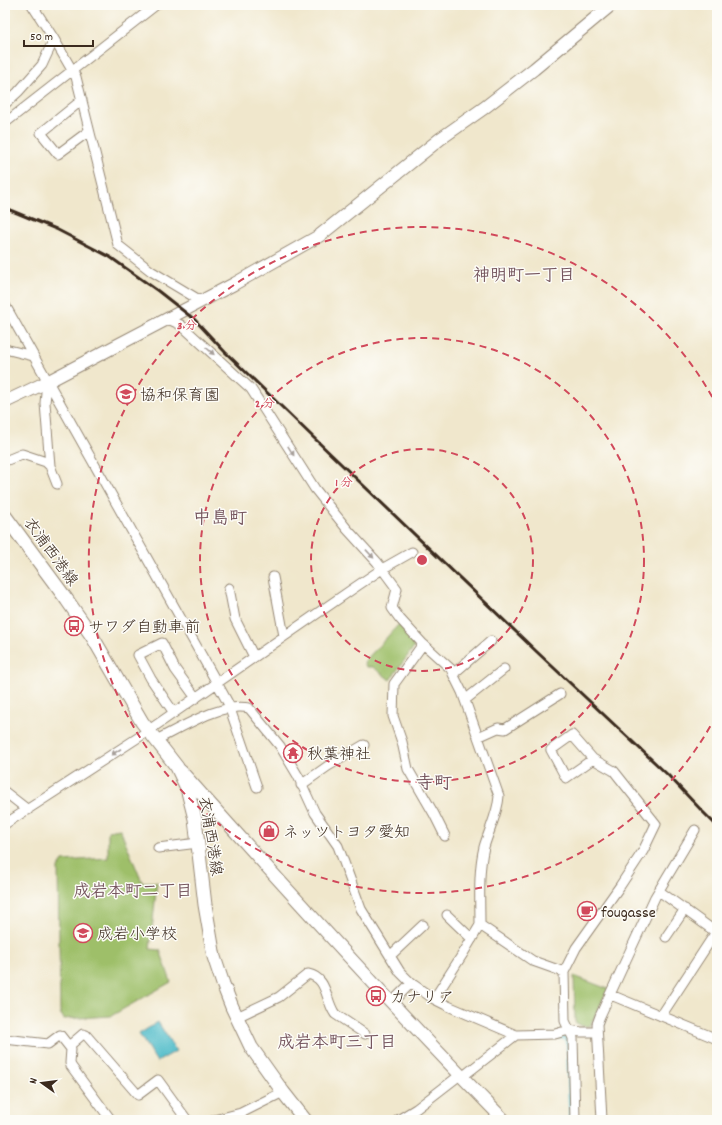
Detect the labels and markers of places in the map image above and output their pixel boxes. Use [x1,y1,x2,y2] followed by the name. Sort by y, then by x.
[115,383,137,405] school or university icon: 協和保育園
[140,385,220,408] place label: 協和保育園
[415,553,429,567] centre of rings
[63,615,85,637] bus stop icon: サワダ自動車前
[88,617,200,640] place label: サワダ自動車前
[282,742,304,764] temple icon: 秋葉神社
[307,744,371,767] place label: 秋葉神社
[258,820,280,842] shop icon: ネッツトヨタ愛知
[283,822,410,845] place label: ネッツトヨタ愛知
[576,900,598,922] cafe icon: fougasse
[601,902,656,925] place label: fougasse
[72,922,94,944] school or university icon: 成岩小学校
[97,924,177,947] place label: 成岩小学校
[365,985,387,1007] bus stop icon: カナリア
[390,987,454,1010] place label: カナリア

